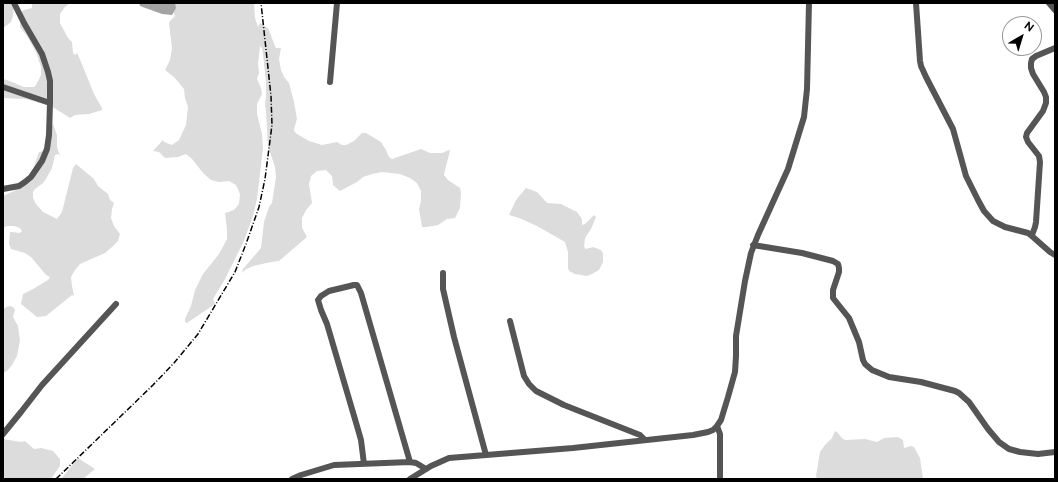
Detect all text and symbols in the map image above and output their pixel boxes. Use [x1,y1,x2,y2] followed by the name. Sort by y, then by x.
[1002,16,1042,56] north arrow
[1022,19,1036,35] text: N

